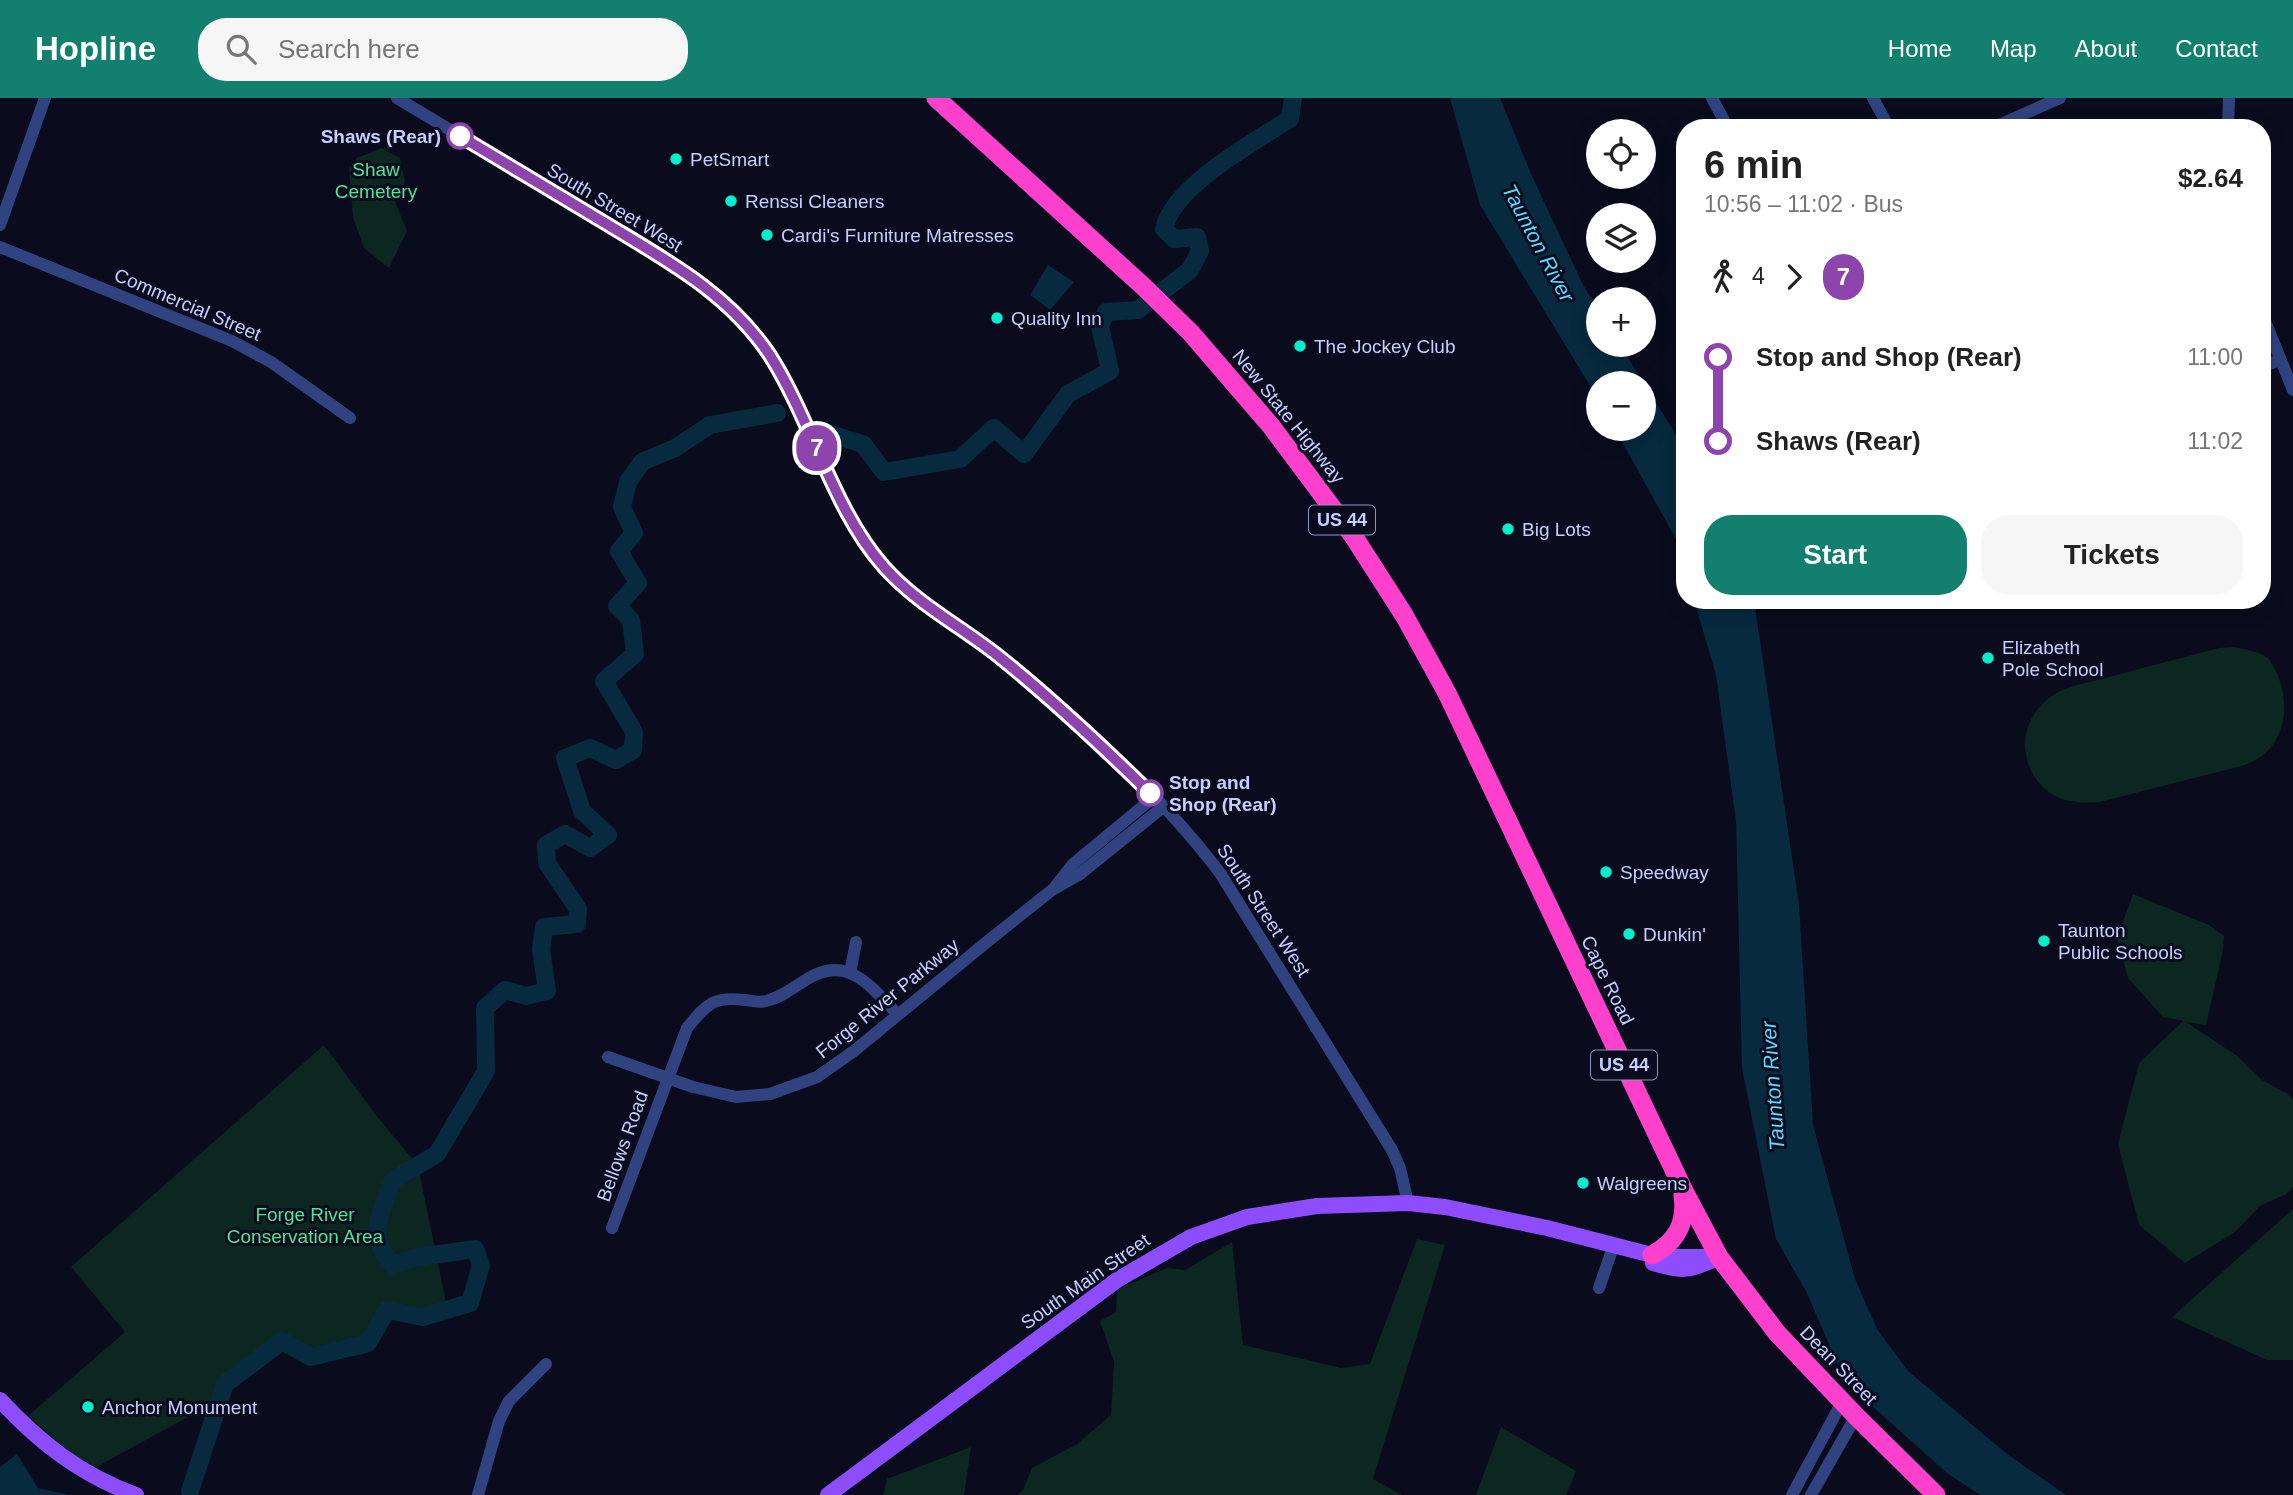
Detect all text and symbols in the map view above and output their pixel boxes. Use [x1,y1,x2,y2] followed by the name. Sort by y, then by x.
[198,18,688,81] search box
[35,30,156,67] text: Hopline
[222,30,260,68] icon: search
[278,34,420,64] text: Search here
[1888,35,1952,62] text: Home
[1990,35,2037,62] text: Map
[2075,35,2137,62] text: About
[2175,35,2258,62] text: Contact
[1586,119,1656,441] map controls
[1586,119,1656,189] button: locate
[447,123,473,149] marker: Shaws (Rear)
[321,126,441,147] place label: Shaws (Rear)
[1704,144,1803,186] text: 6 min
[690,149,770,170] place label: PetSmart
[668,151,684,167] marker: PetSmart
[335,159,418,202] park label: Shaw Cemetery
[543,159,687,256] street label: South Street West
[2178,163,2243,193] text: $2.64
[1498,180,1580,306] water label: Taunton River
[745,191,884,212] place label: Renssi Cleaners
[1704,191,1903,217] text: 10:56 – 11:02 · Bus
[723,193,739,209] marker: Renssi Cleaners
[1586,203,1656,273] button: layers
[781,225,1014,246] place label: Cardi's Furniture Matresses
[759,227,775,243] marker: Cardi's Furniture Matresses
[1704,258,1742,296] icon: walk
[1775,258,1813,296] icon: forward
[1752,263,1765,289] text: 4
[1837,263,1850,290] text: 7
[111,264,265,345] street label: Commercial Street
[1586,287,1656,357] button: +
[1011,308,1102,329] place label: Quality Inn
[989,310,1005,326] marker: Quality Inn
[1314,336,1456,357] place label: The Jockey Club
[1292,338,1308,354] marker: The Jockey Club
[1756,342,2022,372] text: Stop and Shop (Rear)
[2187,344,2243,370] text: 11:00
[1228,345,1349,488] street label: New State Highway
[1586,371,1656,441] button: −
[794,425,840,471] line badge: 7
[1756,426,1921,456] text: Shaws (Rear)
[2187,428,2243,454] text: 11:02
[810,434,824,461] text: 7
[1309,506,1375,534] road number: US 44
[1704,515,1967,595] button: Start
[1981,515,2243,595] button: Tickets
[1522,519,1591,540] place label: Big Lots
[1500,521,1516,537] marker: Big Lots
[2002,637,2103,680] place label: Elizabeth Pole School
[1980,650,1996,666] marker: Elizabeth Pole School
[1169,772,1277,815] place label: Stop and Shop (Rear)
[1137,780,1163,806] marker: Stop and Shop (Rear)
[1213,840,1315,981] street label: South Street West
[1620,862,1709,883] place label: Speedway
[1598,864,1614,880] marker: Speedway
[2058,920,2183,963] place label: Taunton Public Schools
[1643,924,1706,945] place label: Dunkin'
[1621,926,1637,942] marker: Dunkin'
[1577,932,1638,1028] street label: Cape Road
[2036,933,2052,949] marker: Taunton Public Schools
[812,934,963,1062] street label: Forge River Parkway
[1756,1019,1789,1152] water label: Taunton River
[1591,1050,1657,1080] road number: US 44
[593,1088,652,1204] street label: Bellows Road
[1597,1173,1687,1194] place label: Walgreens
[1575,1175,1591,1191] marker: Walgreens
[227,1204,384,1247] park label: Forge River Conservation Area
[1017,1229,1154,1334] street label: South Main Street
[1796,1322,1882,1410] street label: Dean Street
[102,1397,258,1418] place label: Anchor Monument
[80,1399,96,1415] marker: Anchor Monument

